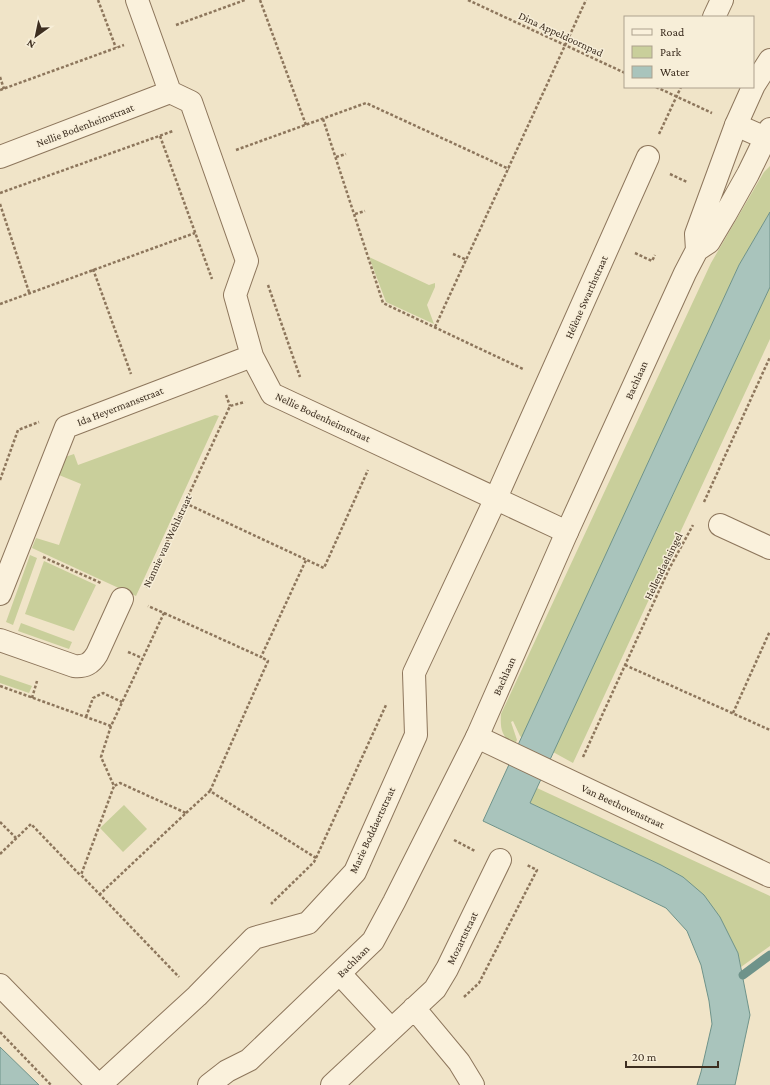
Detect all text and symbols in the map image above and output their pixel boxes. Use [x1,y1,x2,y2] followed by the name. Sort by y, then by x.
[516,9,605,60] street label: Dina Appeldoornpad
[16,16,56,56] north arrow
[624,16,754,88] legend
[660,25,685,39] text: Road
[24,37,37,51] text: N
[660,45,682,59] text: Park
[660,65,690,79] text: Water
[35,101,136,149] street label: Nellie Bodenheimstraat
[562,253,610,340] street label: Hélène Swarthstraat
[622,359,650,401] street label: Bachlaan
[75,384,166,429] street label: Ida Heyermansstraat
[274,390,373,444] street label: Nellie Bodenheimstraat
[140,493,194,589] street label: Nannie van Wehlstraat
[642,530,685,602] street label: Hellendaelsingel
[490,655,518,697] street label: Bachlaan
[579,781,667,831] street label: Van Beethovenstraat
[347,785,397,875] street label: Marie Boddaertstraat
[444,909,480,966] street label: Mozartstraat
[334,942,372,980] street label: Bachlaan
[626,1043,718,1069] scale bar
[632,1050,657,1064] text: 20 m

